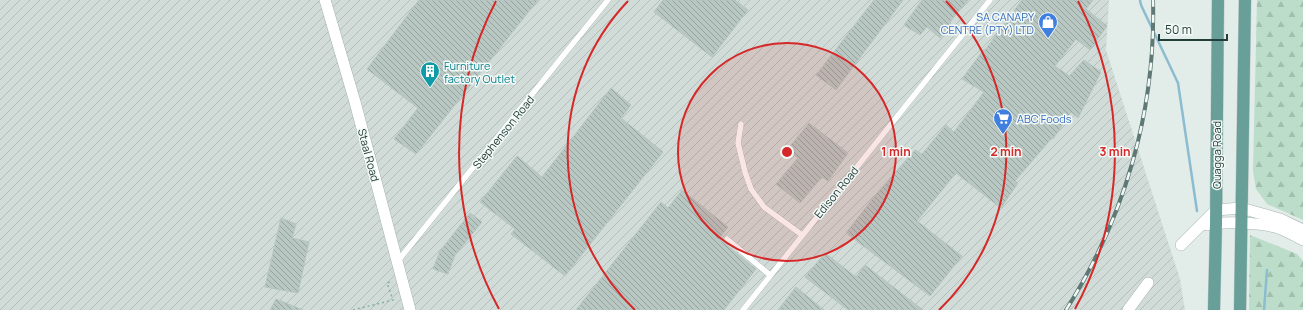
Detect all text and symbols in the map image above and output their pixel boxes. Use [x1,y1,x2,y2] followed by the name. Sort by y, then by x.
[941,9,1035,37] place label: SA CANAPY CENTRE (PTY) LTD
[1037,11,1059,39] shop icon: SA CANAPY CENTRE (PTY) LTD
[1159,16,1227,42] scale bar
[1165,21,1192,38] text: 50 m
[444,58,515,86] place label: Furniture factory Outlet
[419,60,441,88] building icon: Furniture factory Outlet
[469,92,537,172] street label: Stephenson Road
[992,107,1014,135] supermarket icon: ABC Foods
[1017,111,1072,126] place label: ABC Foods
[1209,121,1224,189] street label: Quagga Road
[355,127,383,183] street label: Staal Road
[881,143,911,160] text: 1 min
[990,143,1022,160] text: 2 min
[1099,143,1131,160] text: 3 min
[780,145,794,159] centre of rings
[811,163,861,221] street label: Edison Road

